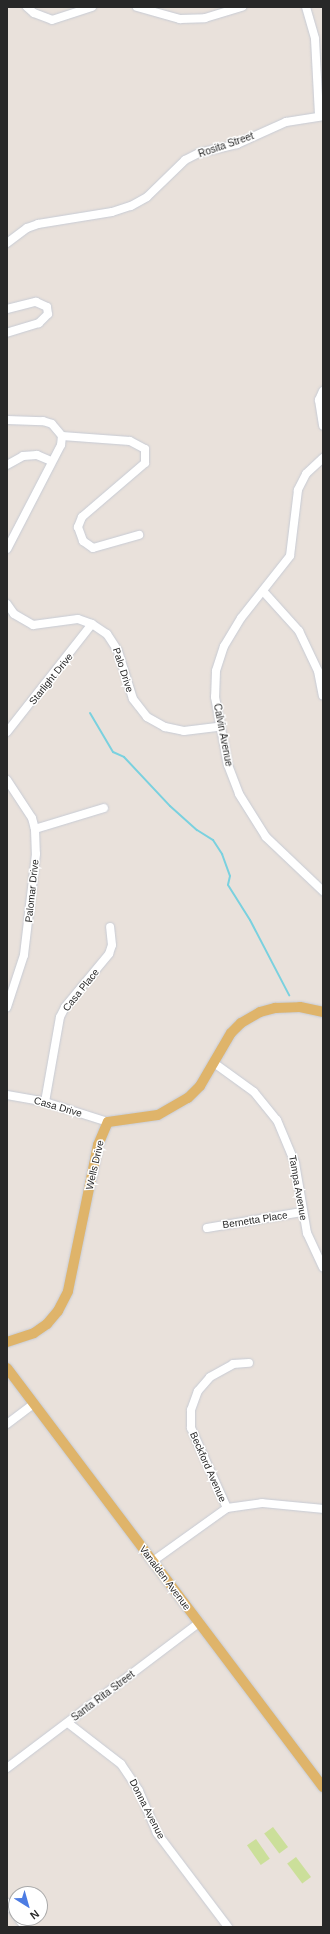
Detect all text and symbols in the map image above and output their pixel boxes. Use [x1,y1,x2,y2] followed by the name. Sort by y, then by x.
[197,130,255,160] street label: Rosita Street
[110,646,136,694] street label: Palo Drive
[27,651,75,707] street label: Starlight Drive
[211,702,235,768] street label: Calvin Avenue
[23,859,41,923] street label: Palomar Drive
[60,966,102,1014] street label: Casa Place
[33,1094,83,1120] street label: Casa Drive
[83,1139,107,1191] street label: Wells Drive
[286,1154,310,1222] street label: Tampa Avenue
[222,1209,288,1231] street label: Bernetta Place
[187,1430,229,1504] street label: Beckford Avenue
[137,1543,193,1613] street label: Vanalden Avenue
[69,1668,137,1724] street label: Santa Rita Street
[127,1777,167,1841] street label: Donna Avenue
[8,1886,48,1926] north arrow
[28,1908,41,1922] text: N

